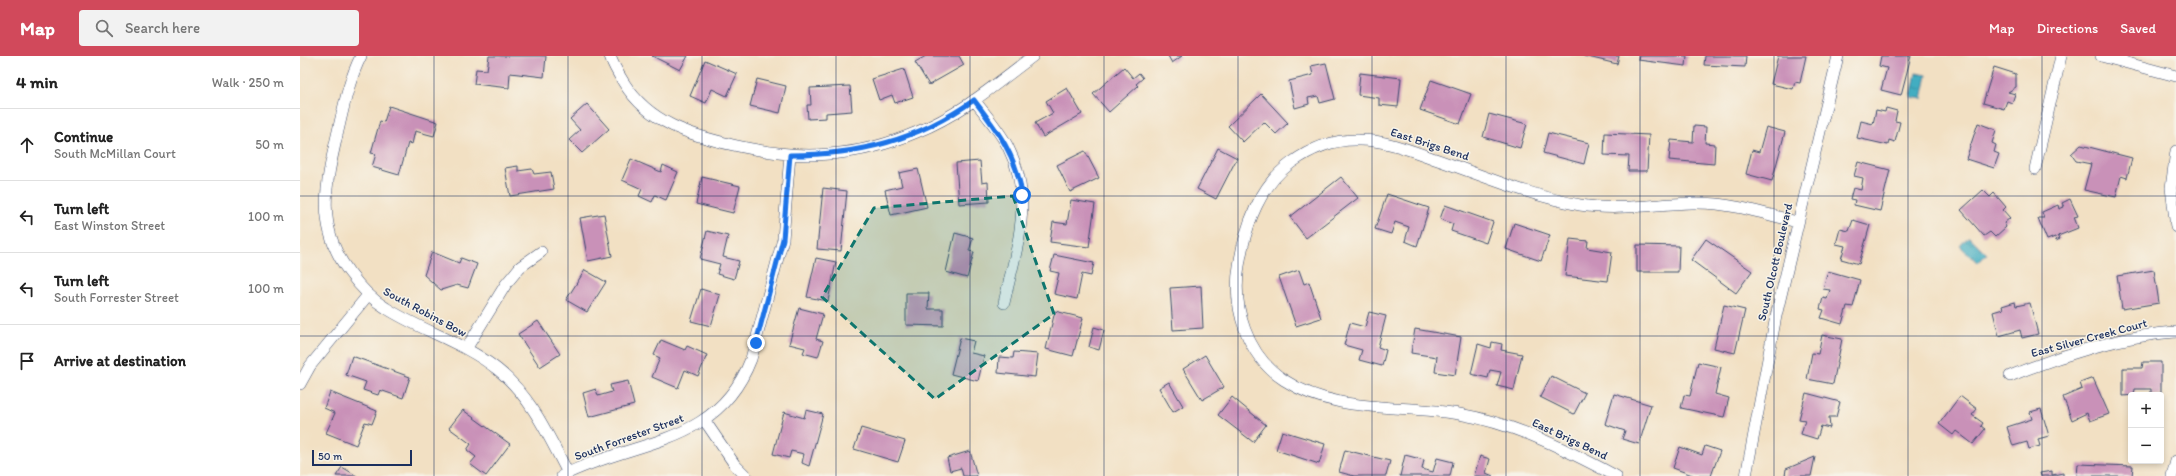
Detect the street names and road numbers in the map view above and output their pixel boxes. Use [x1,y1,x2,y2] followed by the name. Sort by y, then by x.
[1389,125,1471,163] street label: East Brigs Bend
[1755,201,1795,322] street label: South Olcott Boulevard
[381,284,469,340] street label: South Robins Bow
[2029,316,2149,360] street label: East Silver Creek Court
[572,411,686,463] street label: South Forrester Street
[1530,415,1610,463] street label: East Brigs Bend

